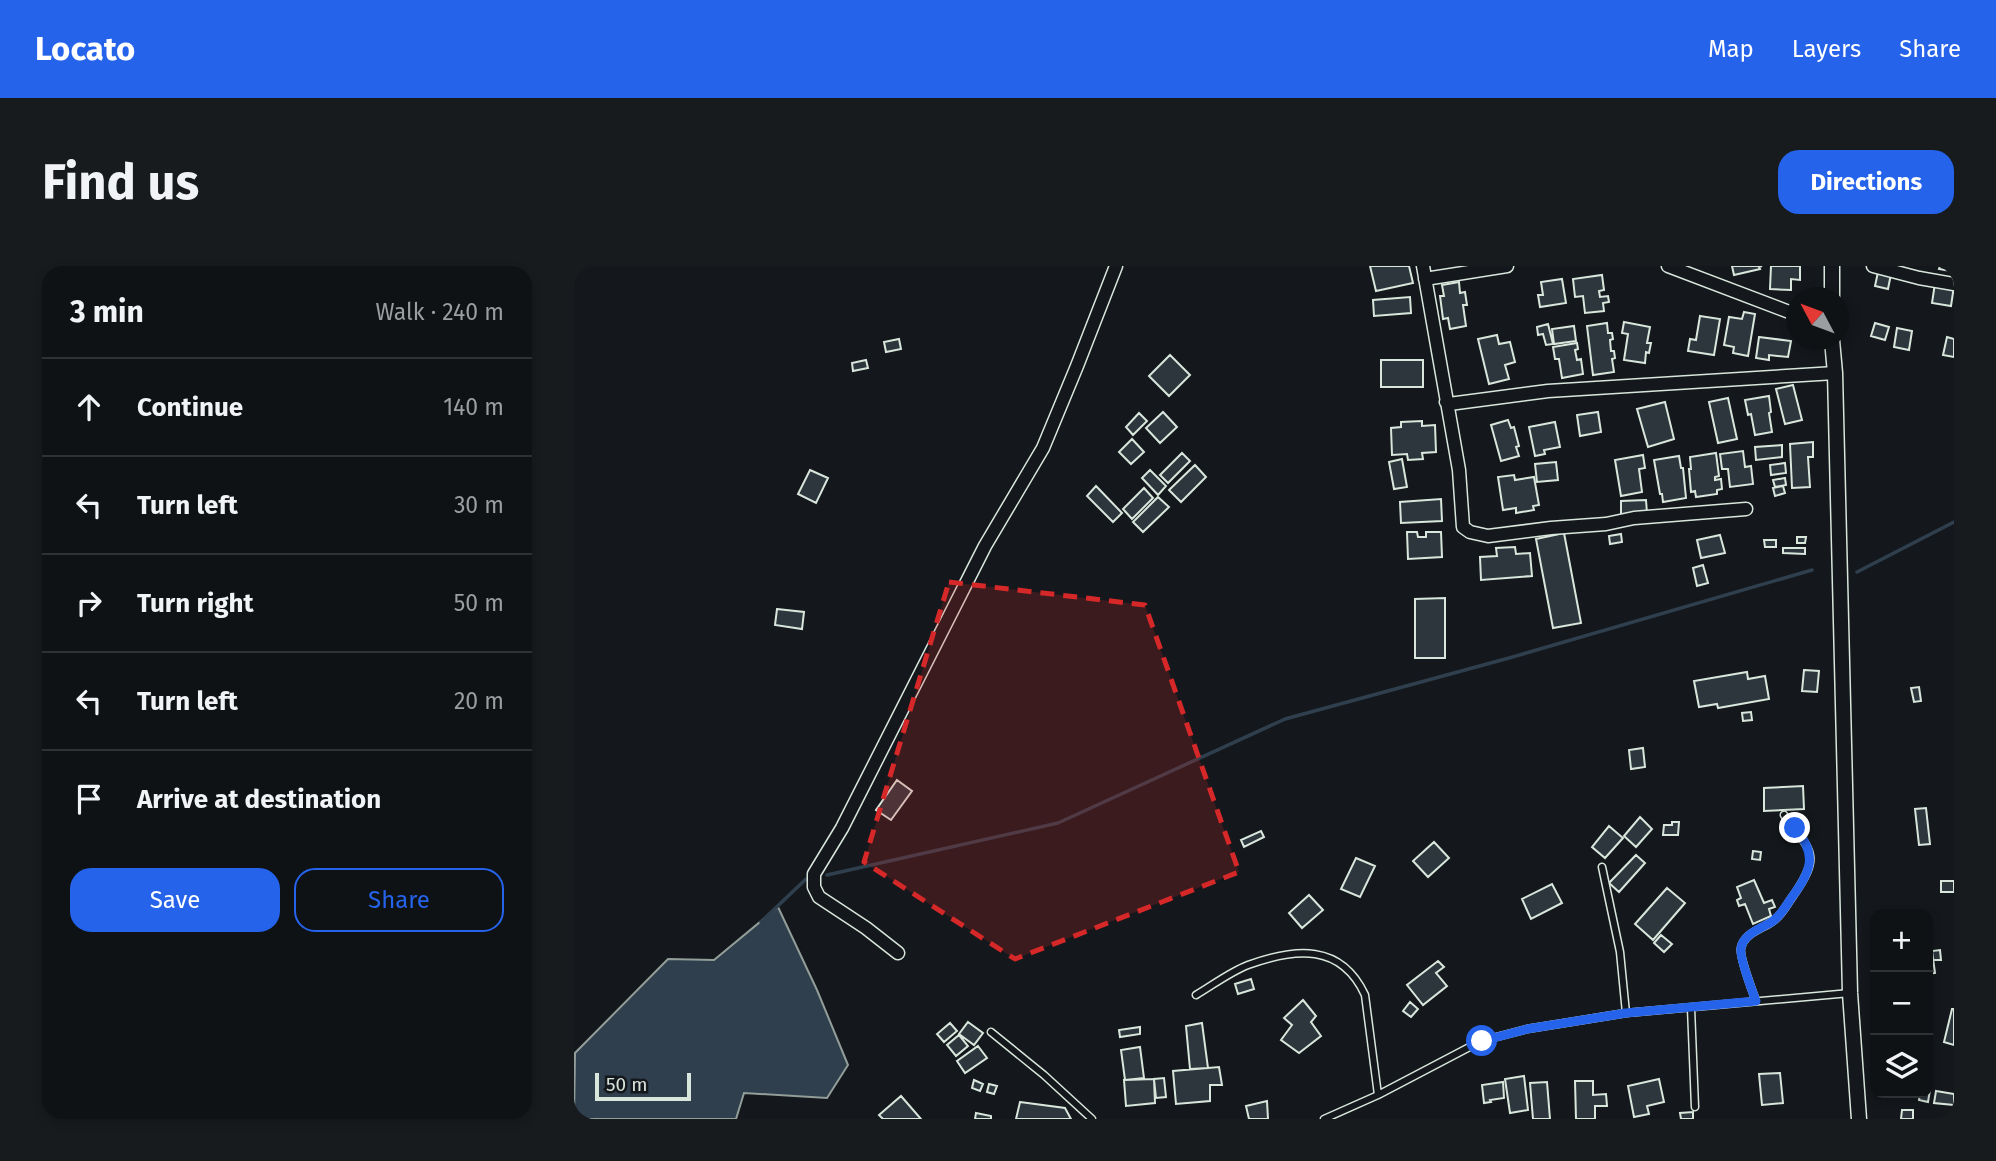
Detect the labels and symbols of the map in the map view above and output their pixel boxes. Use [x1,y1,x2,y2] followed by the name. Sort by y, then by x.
[1786,287,1849,350] north arrow
[1779,812,1810,843] route end
[1466,1025,1497,1056] route start
[595,1070,691,1102] scale bar

